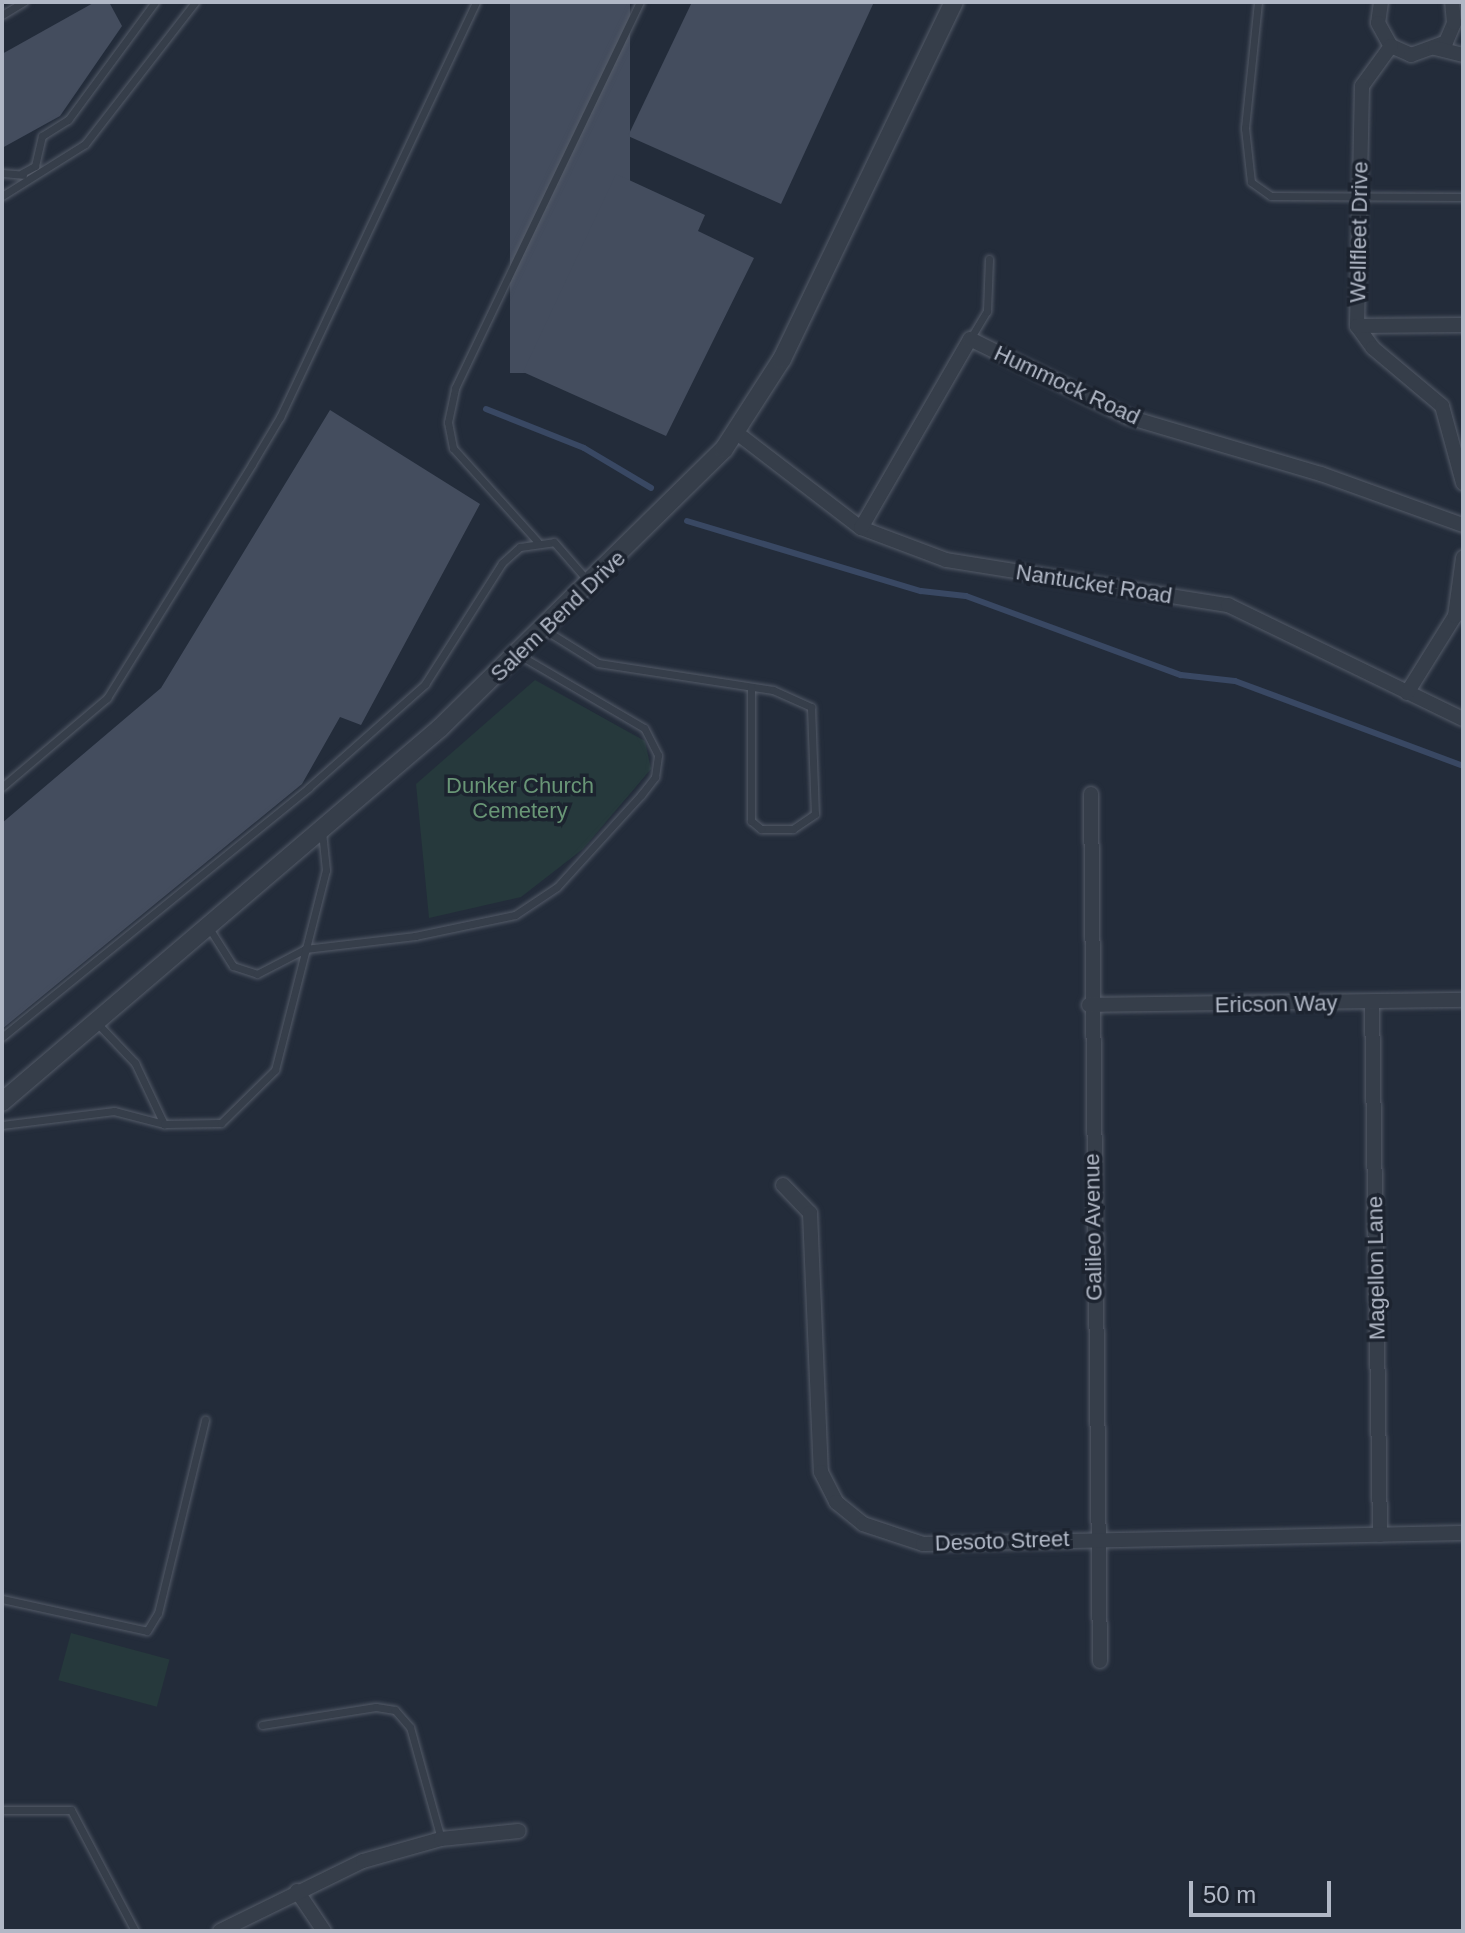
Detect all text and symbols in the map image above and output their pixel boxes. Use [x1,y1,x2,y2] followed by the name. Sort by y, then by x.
[1345,161,1373,303] street label: Wellfleet Drive
[990,340,1144,430] street label: Hummock Road
[485,545,631,687] street label: Salem Bend Drive
[1014,559,1174,609] street label: Nantucket Road
[446,772,594,824] park label: Dunker Church Cemetery
[1214,990,1338,1018] street label: Ericson Way
[1079,1152,1107,1302] street label: Galileo Avenue
[1362,1196,1390,1340] street label: Magellon Lane
[934,1525,1070,1557] street label: Desoto Street
[1193,1865,1335,1915] scale bar
[1203,1881,1256,1908] text: 50 m

